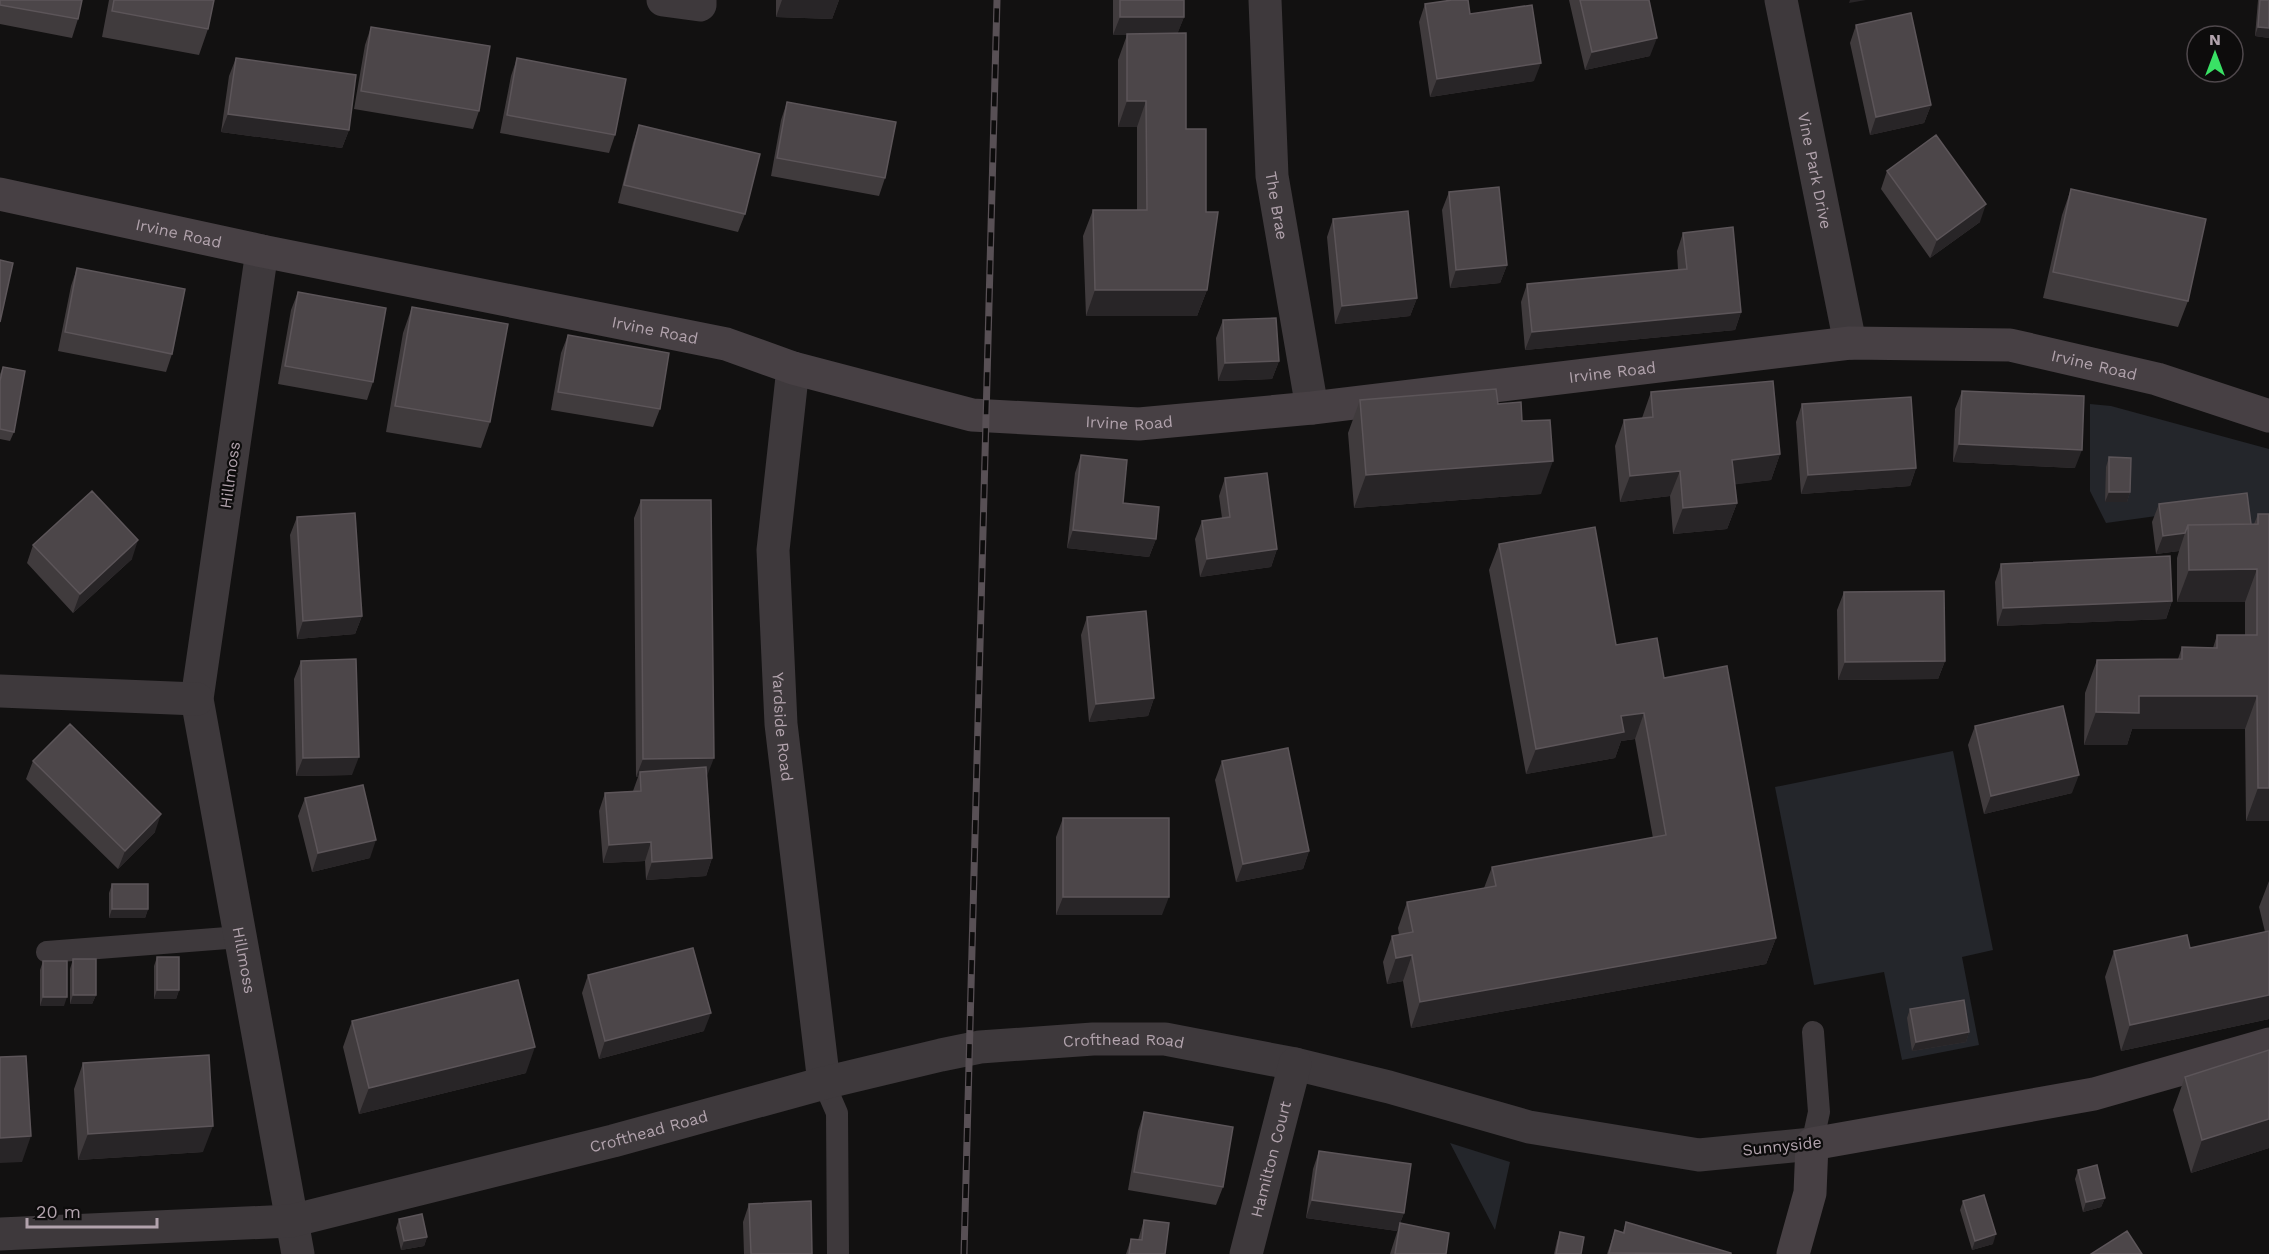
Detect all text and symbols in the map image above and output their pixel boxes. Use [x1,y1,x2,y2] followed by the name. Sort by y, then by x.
[2185,24,2245,84] north arrow
[2209,30,2221,49] text: N
[1794,111,1836,231] street label: Vine Park Drive
[1262,170,1292,241] street label: The Brae
[134,214,224,251] street label: Irvine Road
[610,312,700,348] street label: Irvine Road
[2050,345,2139,384] street label: Irvine Road
[1568,357,1657,386] street label: Irvine Road
[1085,411,1174,434] street label: Irvine Road
[216,440,244,510] street label: Hillmoss
[769,671,797,782] street label: Yardside Road
[229,925,260,995] street label: Hillmoss
[1062,1029,1186,1052] street label: Crofthead Road
[1246,1098,1295,1219] street label: Hamilton Court
[587,1106,710,1156] street label: Crofthead Road
[1741,1132,1823,1160] street label: Sunnyside
[27,1191,158,1229] scale bar
[36,1201,81,1222] text: 20 m

